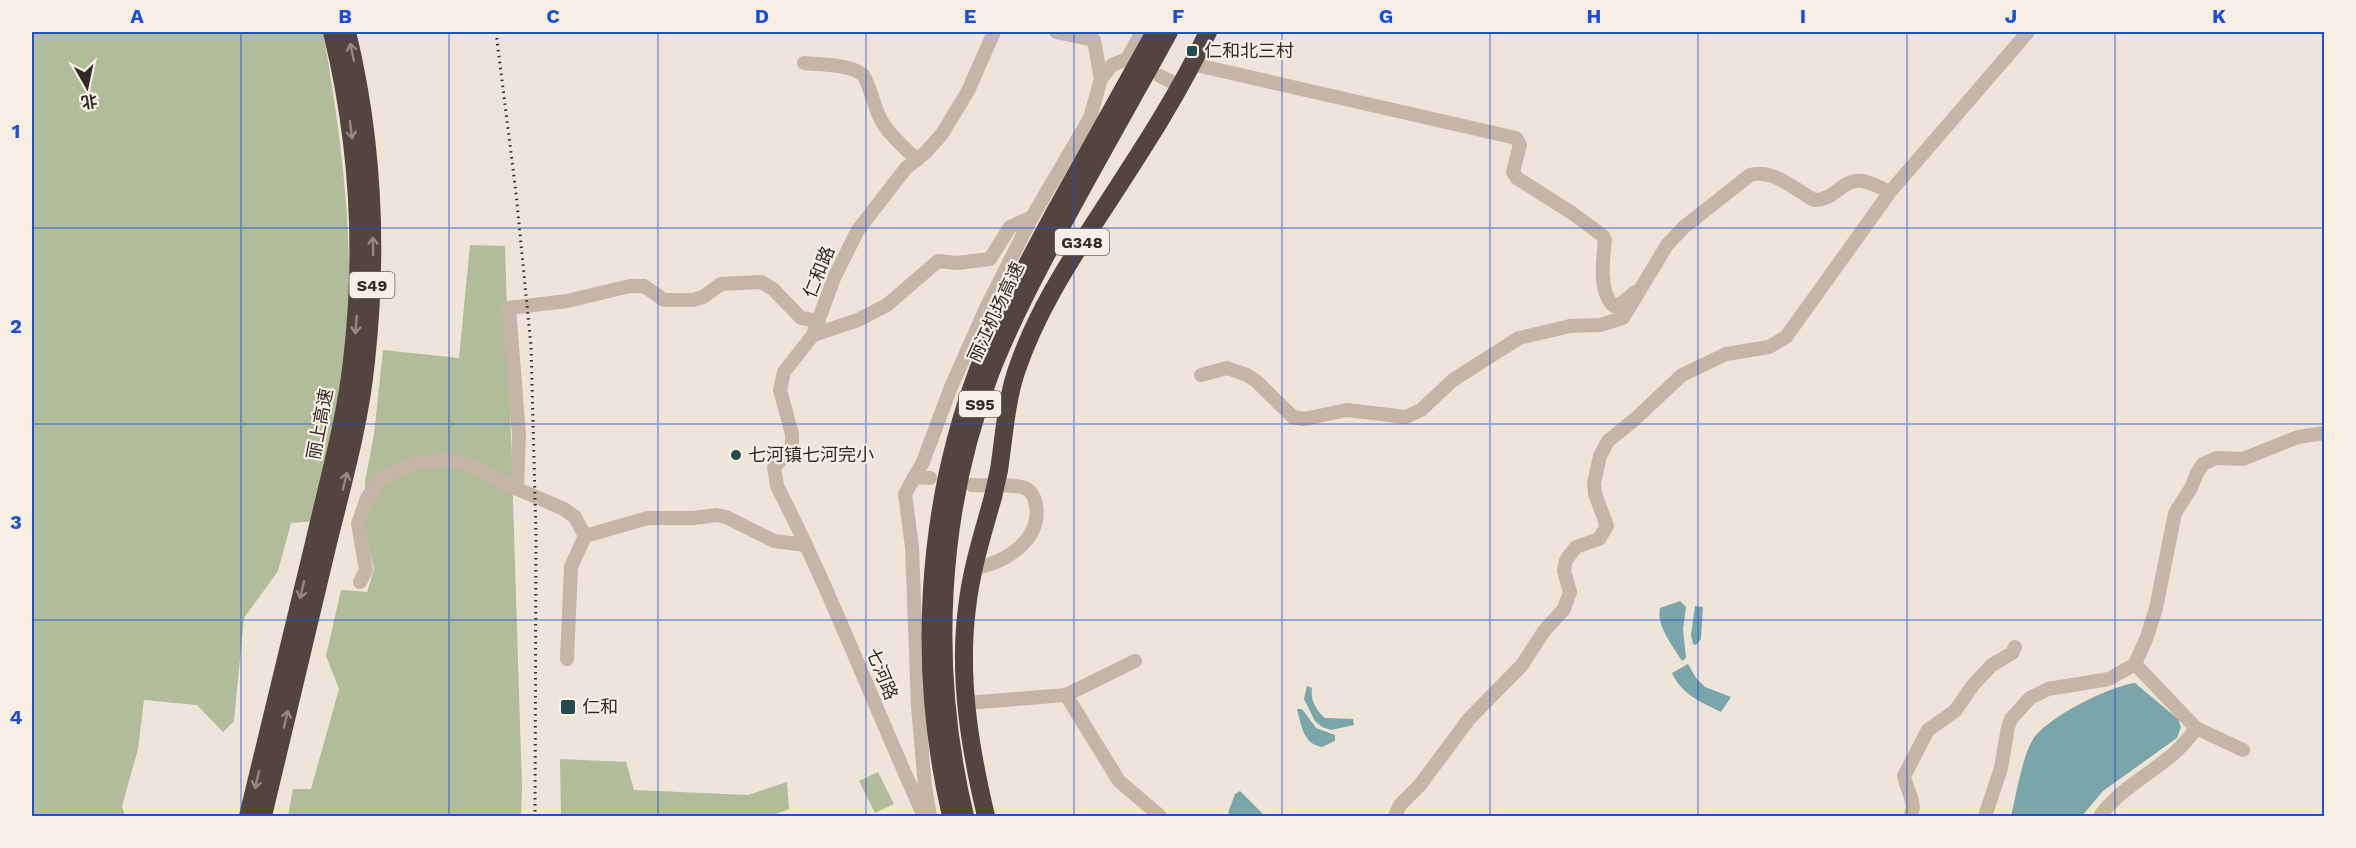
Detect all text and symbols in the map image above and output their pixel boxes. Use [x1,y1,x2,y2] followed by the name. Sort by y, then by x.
[130,4,144,28] text: A
[338,4,352,28] text: B
[546,4,560,28] text: C
[755,4,769,28] text: D
[964,4,976,28] text: E
[1172,4,1184,28] text: F
[1379,4,1393,28] text: G
[1587,4,1601,28] text: H
[1800,4,1806,28] text: I
[2005,4,2017,28] text: J
[2212,4,2226,28] text: K
[1204,40,1294,61] place label: 仁和北三村
[345,43,357,62] one-way arrow
[1185,44,1199,58] marker: 仁和北三村
[57,57,117,117] north arrow
[80,91,99,112] text: 北
[12,119,20,143] text: 1
[345,120,356,140] one-way arrow
[1055,229,1109,255] road number: G348
[367,236,378,256] one-way arrow
[799,243,838,301] street label: 仁和路
[963,258,1028,365] street label: 丽江机场高速
[350,272,394,298] road number: S49
[10,314,22,338] text: 2
[350,314,361,334] one-way arrow
[302,387,337,461] street label: 丽上高速
[959,391,1001,417] road number: S95
[748,444,874,465] place label: 七河镇七河完小
[729,448,743,462] marker: 七河镇七河完小
[339,472,351,491] one-way arrow
[10,510,22,534] text: 3
[296,581,308,600] one-way arrow
[863,645,902,703] street label: 七河路
[582,696,618,717] place label: 仁和
[559,698,577,716] marker: 仁和
[10,705,23,729] text: 4
[280,710,292,729] one-way arrow
[250,770,262,789] one-way arrow

